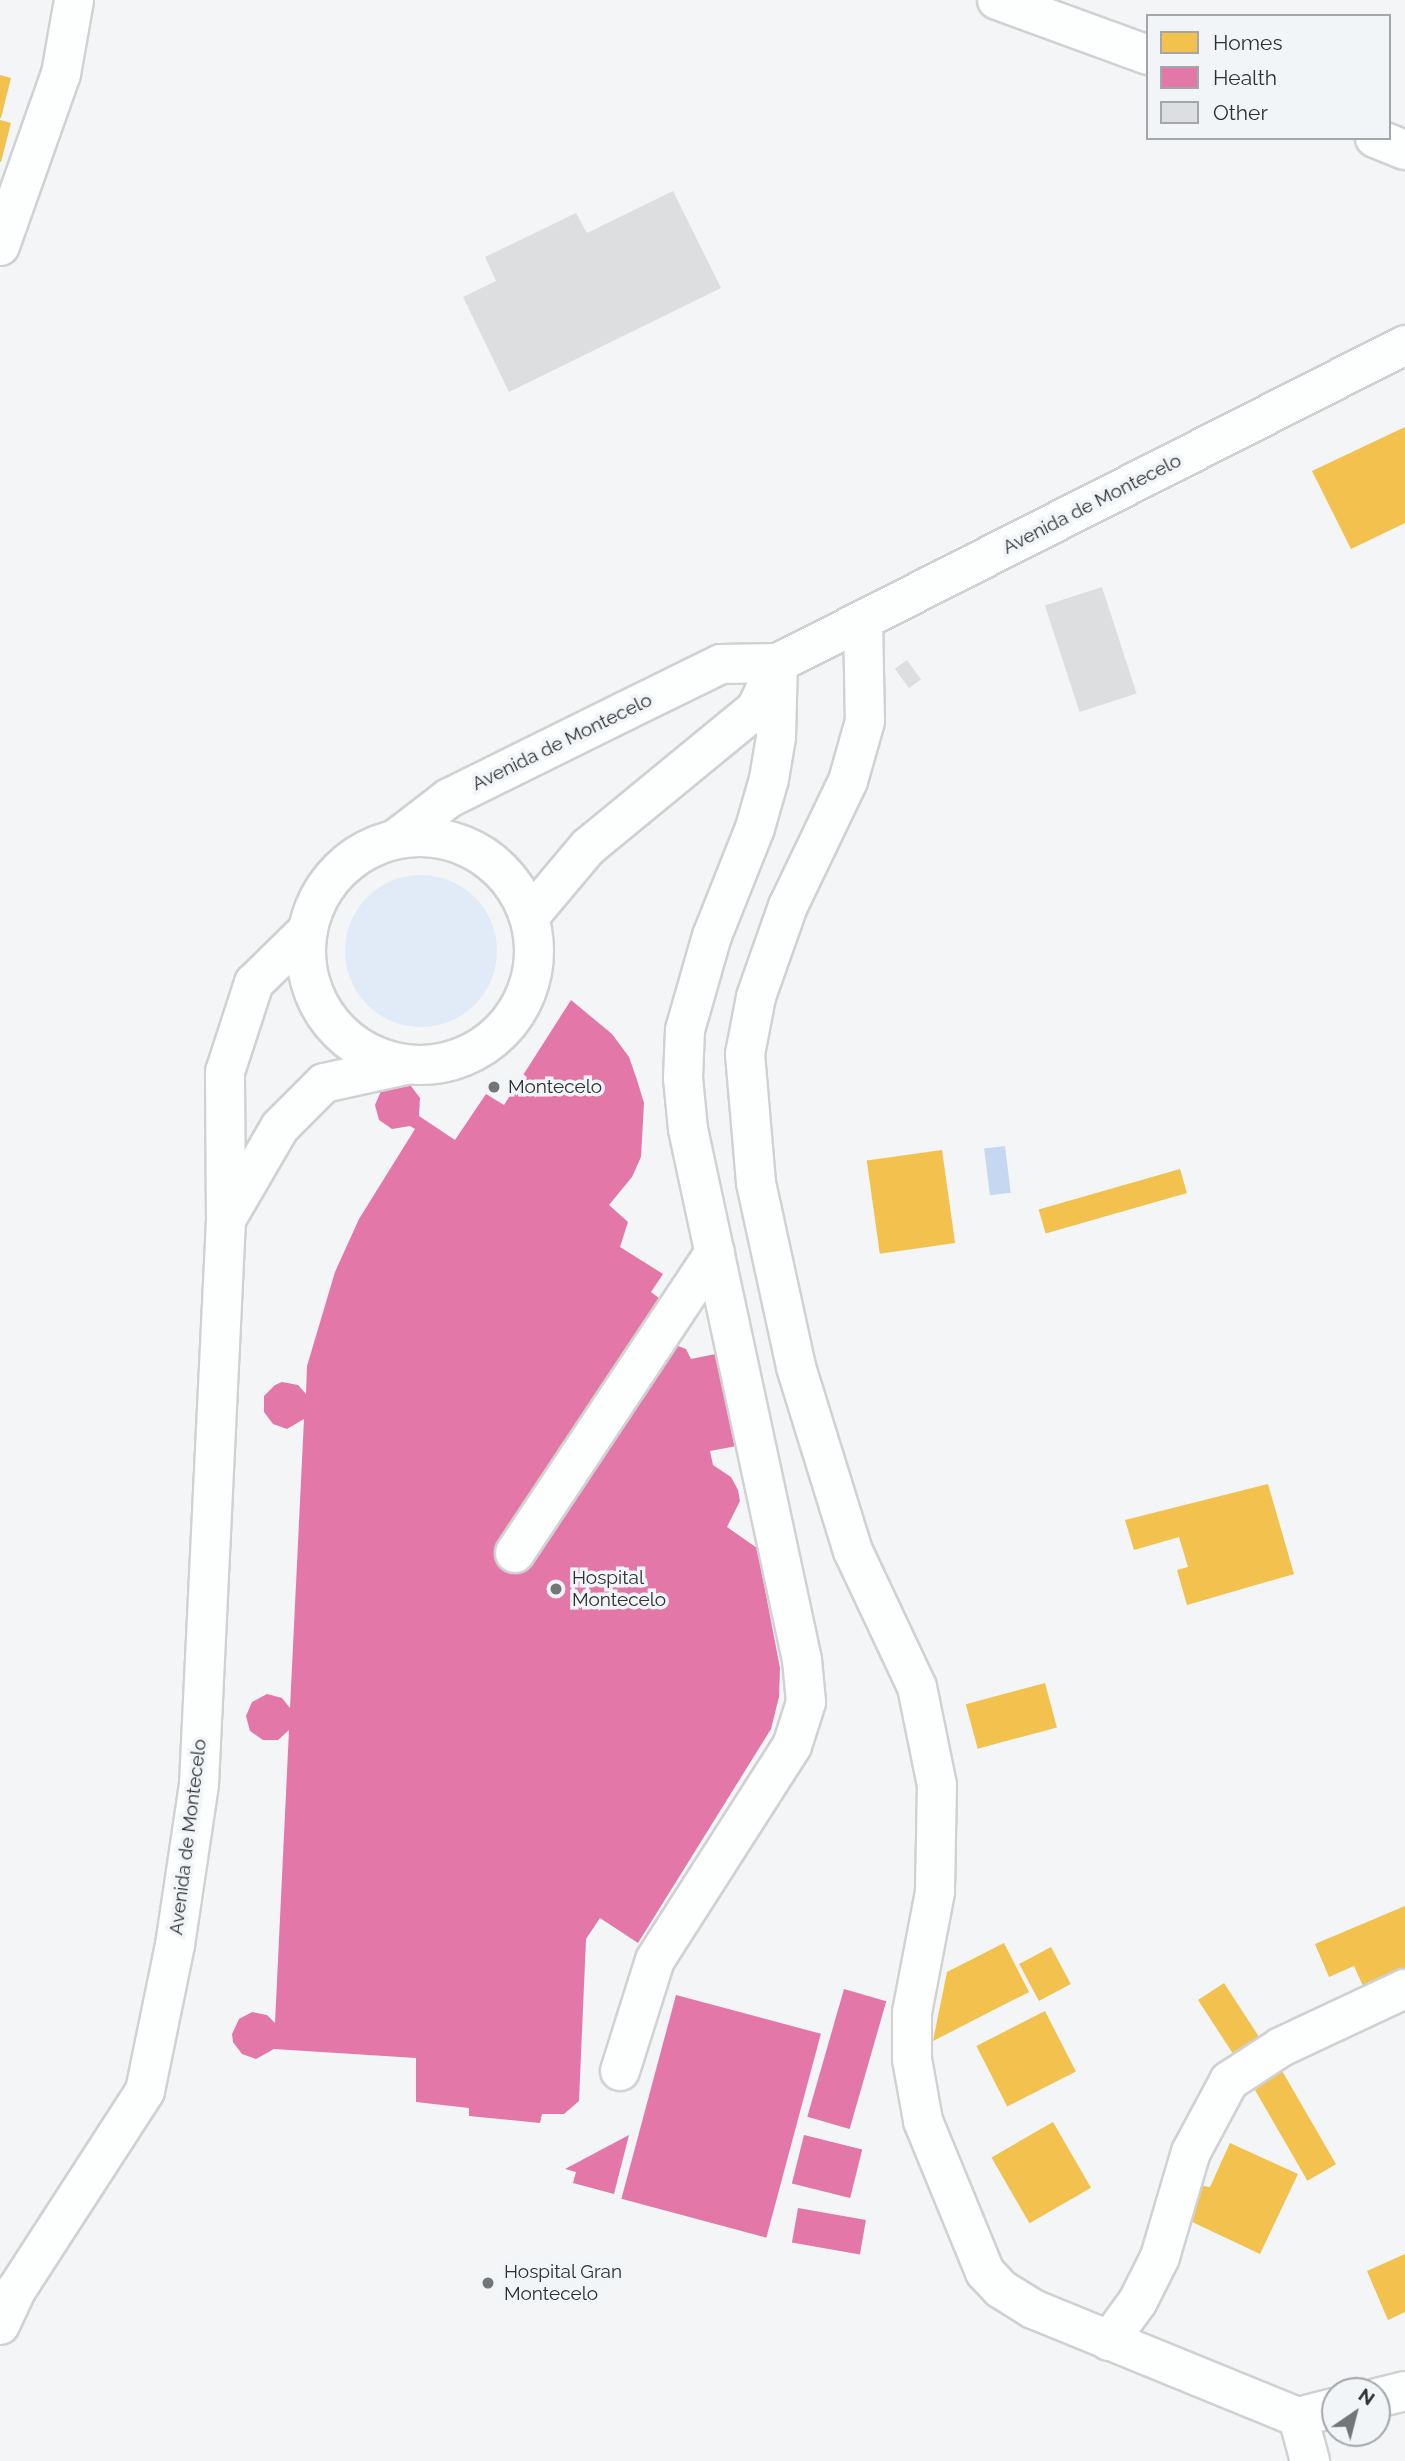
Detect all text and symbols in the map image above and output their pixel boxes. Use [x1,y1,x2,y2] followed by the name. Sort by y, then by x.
[1146,14,1391,140] legend
[1213,30,1283,55] text: Homes
[1213,65,1277,90] text: Health
[1213,100,1268,125] text: Other
[999,449,1185,559] street label: Avenida de Montecelo
[468,689,656,795] street label: Avenida de Montecelo
[508,1076,602,1098] place label: Montecelo
[486,1079,502,1095] marker: Montecelo
[572,1567,666,1611] place label: Hospital Montecelo
[546,1579,566,1599] marker: Hospital Montecelo
[165,1738,211,1936] street label: Avenida de Montecelo
[504,2261,623,2305] place label: Hospital Gran Montecelo
[478,2273,498,2293] marker: Hospital Gran Montecelo
[1321,2377,1391,2447] north arrow
[1355,2383,1379,2410] text: N

